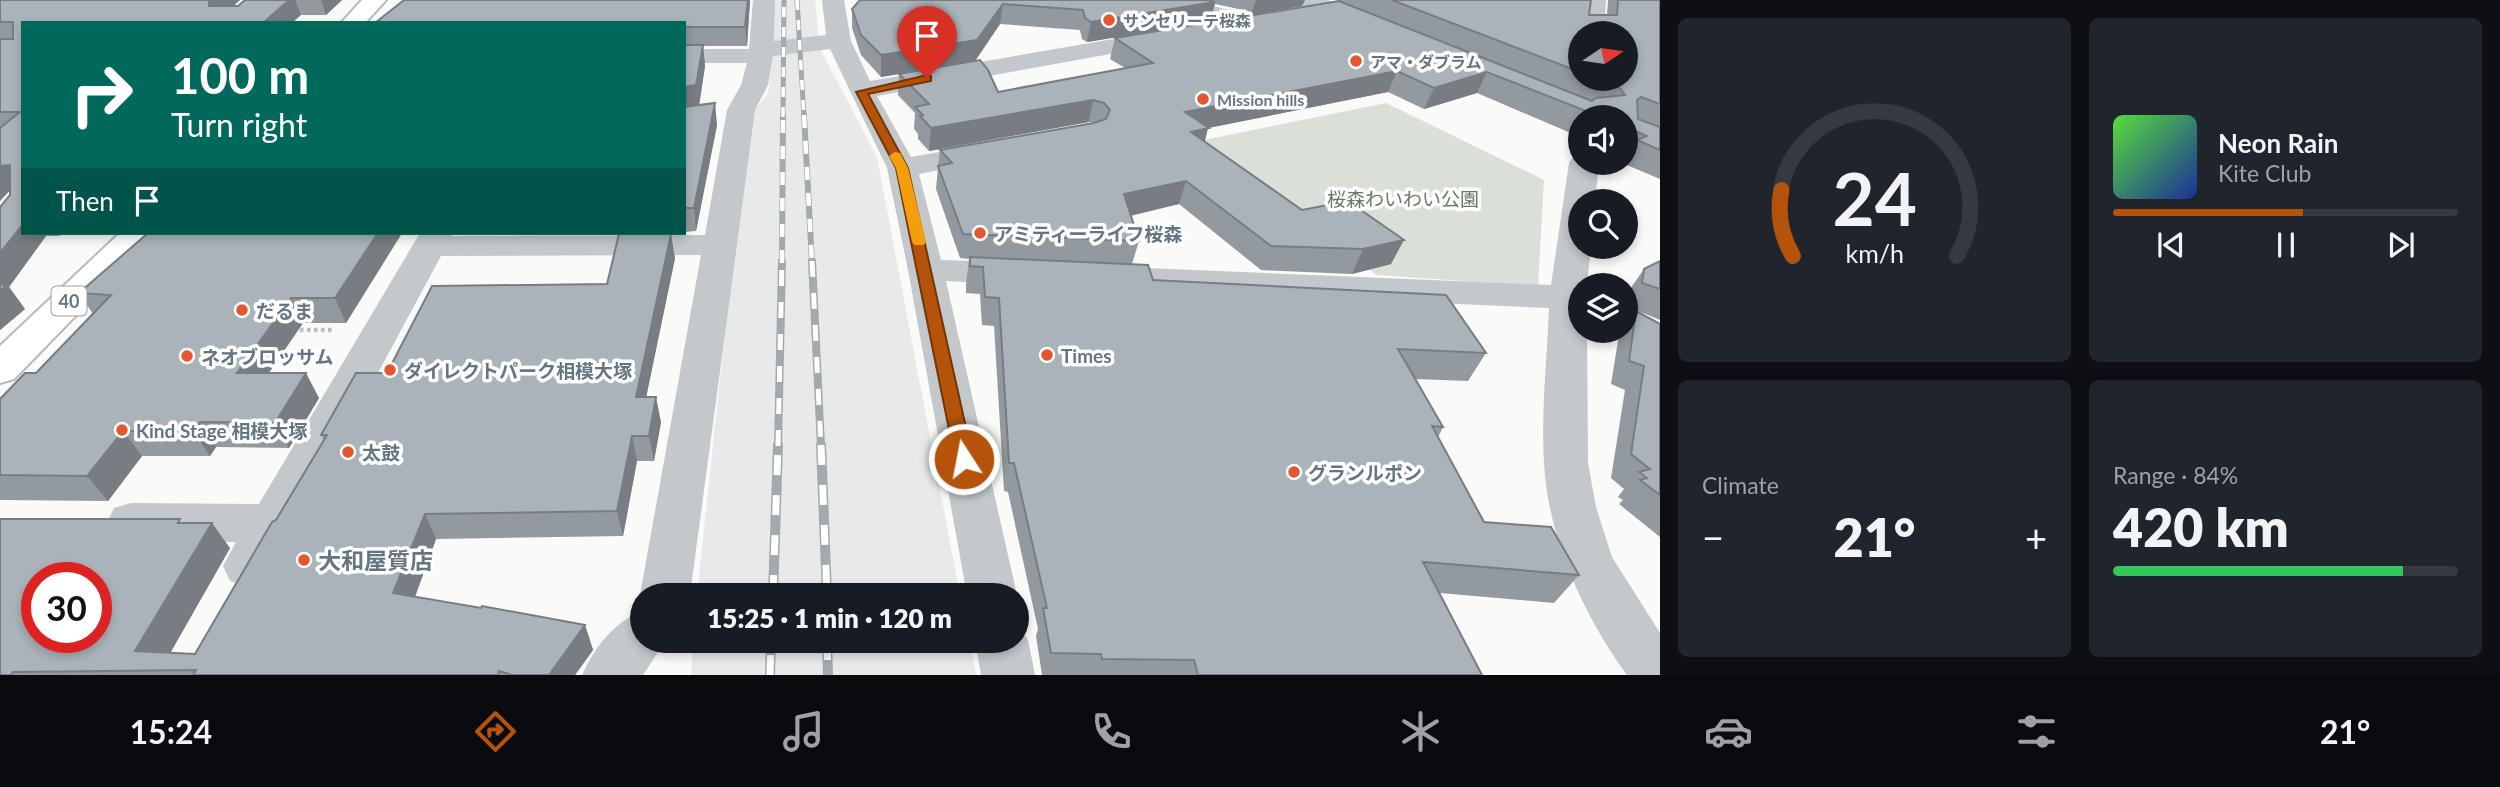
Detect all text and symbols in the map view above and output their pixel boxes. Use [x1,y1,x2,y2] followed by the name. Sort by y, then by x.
[897,6,957,78] pin
[1123,11,1251,30] place label: サンセリーテ桜森
[1101,12,1117,28] marker: サンセリーテ桜森
[908,17,946,55] icon: arrive
[1568,21,1638,91] north arrow
[1568,21,1638,343] map controls
[171,46,309,104] text: 100 m
[56,49,147,140] icon: right
[1370,52,1482,71] place label: アマ・ダブラム
[1348,53,1364,69] marker: アマ・ダブラム
[1217,90,1304,109] place label: Mission hills
[1195,91,1211,107] marker: Mission hills
[171,105,307,144] text: Turn right
[1568,105,1638,175] button: sound
[2218,127,2338,159] text: Neon Rain
[1832,154,1917,242] text: 24
[2218,159,2311,187] text: Kite Club
[128,182,166,220] icon: arrive
[56,185,114,217] text: Then
[1327,187,1479,210] park label: 桜森わいわい公園
[1568,189,1638,259] button: search
[994,222,1182,245] place label: アミティーライフ桜森
[972,225,988,241] marker: アミティーライフ桜森
[2152,226,2190,264] icon: previous
[2267,226,2305,264] icon: pause
[2382,226,2420,264] icon: next
[1845,238,1904,268] text: km/h
[1568,273,1638,343] button: layers
[52,286,86,316] road number: 40
[256,299,313,322] place label: だるま
[234,302,250,318] marker: だるま
[1061,344,1112,367] place label: Times
[201,345,334,368] place label: ネオブロッサム
[1039,347,1055,363] marker: Times
[179,348,195,364] marker: ネオブロッサム
[404,359,632,382] place label: ダイレクトパーク相模大塚
[382,362,398,378] marker: ダイレクトパーク相模大塚
[136,419,307,442] place label: Kind Stage 相模大塚
[114,422,130,438] marker: Kind Stage 相模大塚
[927,422,1001,496] position arrow
[362,441,400,464] place label: 太鼓
[340,444,356,460] marker: 太鼓
[1308,461,1422,484] place label: グランルポン
[2113,461,2238,489] text: Range · 84%
[1286,464,1302,480] marker: グランルポン
[1702,471,1779,499] text: Climate
[2113,496,2289,558] text: 420 km
[1834,506,1915,568] text: 21°
[1702,514,1724,560] text: −
[2025,514,2047,560] text: +
[318,546,433,574] place label: 大和屋質店
[296,552,312,568] marker: 大和屋質店
[21,562,112,653] speed limit sign: 30
[707,602,952,634] text: 15:25 · 1 min · 120 m
[471,707,520,756] icon: directions
[779,707,828,756] icon: music
[1087,707,1136,756] icon: phone
[1396,707,1445,756] icon: climate
[1704,707,1753,756] icon: car
[2012,707,2061,756] icon: filters
[130,712,212,751] text: 15:24
[2320,712,2370,751] text: 21°

